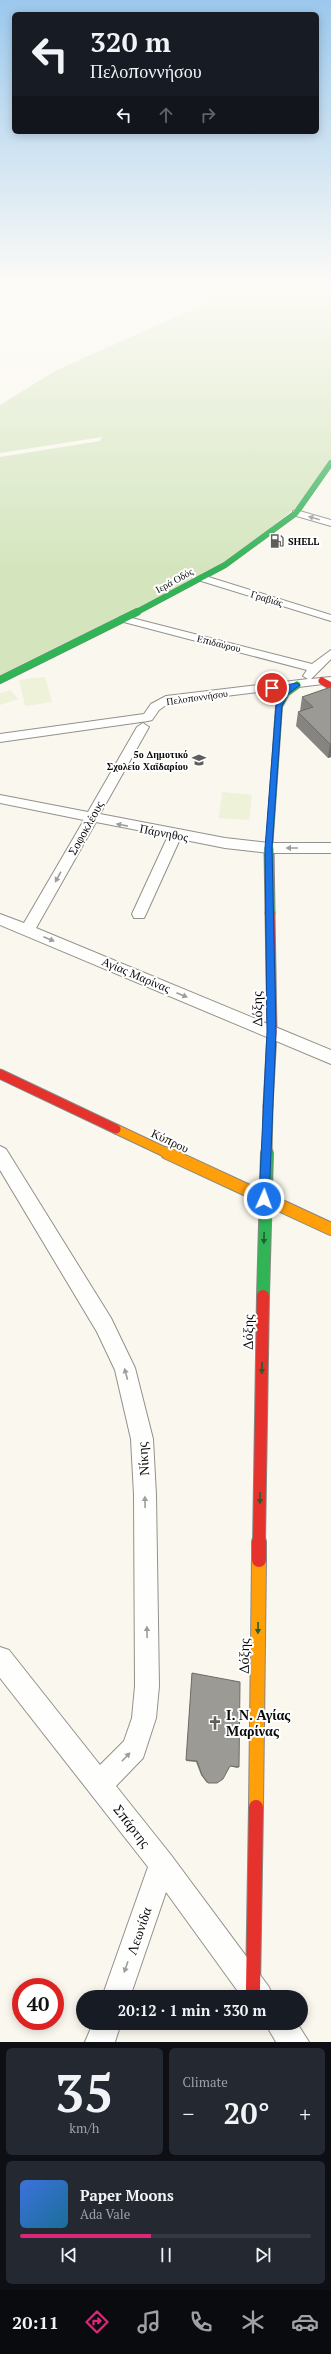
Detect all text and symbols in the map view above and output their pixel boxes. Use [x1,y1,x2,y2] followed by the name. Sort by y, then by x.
[90,23,171,60] text: 320 m
[24,28,76,80] icon: left
[90,59,202,83] text: Πελοποννήσου
[113,104,135,126] icon: left
[155,104,177,126] icon: ahead
[197,104,219,126] icon: right
[307,515,319,521] one-way arrow
[269,533,285,549] fuel station icon: SHELL
[288,535,319,548] place label: SHELL
[153,565,195,596] street label: Ιερά Οδός
[249,587,285,610] street label: Γραβιάς
[196,632,242,655] street label: Επιδαύρου
[255,671,289,705] pin
[261,677,283,699] icon: arrive
[165,687,229,708] street label: Πελοποννήσου
[107,748,188,773] place label: 5ο Δημοτικό Σχολείο Χαϊδαρίου
[191,752,207,768] school or university icon: 5ο Δημοτικό Σχολείο Χαϊδαρίου
[65,798,107,857] street label: Σοφοκλέους
[139,820,190,845] street label: Πάρνηθος
[116,821,128,827] one-way arrow
[285,845,298,851] one-way arrow
[55,871,62,883] one-way arrow
[43,936,55,942] one-way arrow
[100,953,173,996] street label: Αγίας Μαρίνας
[247,991,266,1027] street label: Δόξης
[176,992,188,998] one-way arrow
[149,1125,192,1156] street label: Κύπρου
[243,1178,285,1220] position arrow
[261,1232,267,1245] one-way arrow
[238,1314,257,1350] street label: Δόξης
[259,1362,265,1375] one-way arrow
[123,1367,129,1379] one-way arrow
[132,1441,153,1477] street label: Νίκης
[257,1492,263,1505] one-way arrow
[142,1496,149,1508] one-way arrow
[255,1622,261,1635] one-way arrow
[144,1625,150,1638] one-way arrow
[234,1638,253,1674] street label: Δόξης
[226,1705,291,1740] place label: Ι. Ν. Αγίας Μαρίνας
[207,1715,223,1731] church icon: Ι. Ν. Αγίας Μαρίνας
[121,1752,131,1762] one-way arrow
[110,1800,155,1851] street label: Σπάρτης
[122,1904,156,1957] street label: Λεωνίδα
[123,1962,129,1974] one-way arrow
[12,1978,64,2030] speed limit sign: 40
[118,2000,266,2020] text: 20:12 · 1 min · 330 m
[55,2058,114,2127] text: 35
[183,2073,228,2091] text: Climate
[224,2093,270,2133] text: 20°
[183,2099,194,2128] text: −
[299,2099,311,2128] text: +
[69,2119,99,2137] text: km/h
[80,2185,174,2205] text: Paper Moons
[80,2205,130,2223] text: Ada Vale
[58,2244,80,2266] icon: previous
[155,2244,177,2266] icon: pause
[252,2244,274,2266] icon: next
[83,2308,111,2336] icon: directions
[135,2308,163,2336] icon: music
[187,2308,215,2336] icon: phone
[239,2308,267,2336] icon: climate
[291,2308,319,2336] icon: car
[12,2310,59,2334] text: 20:11

